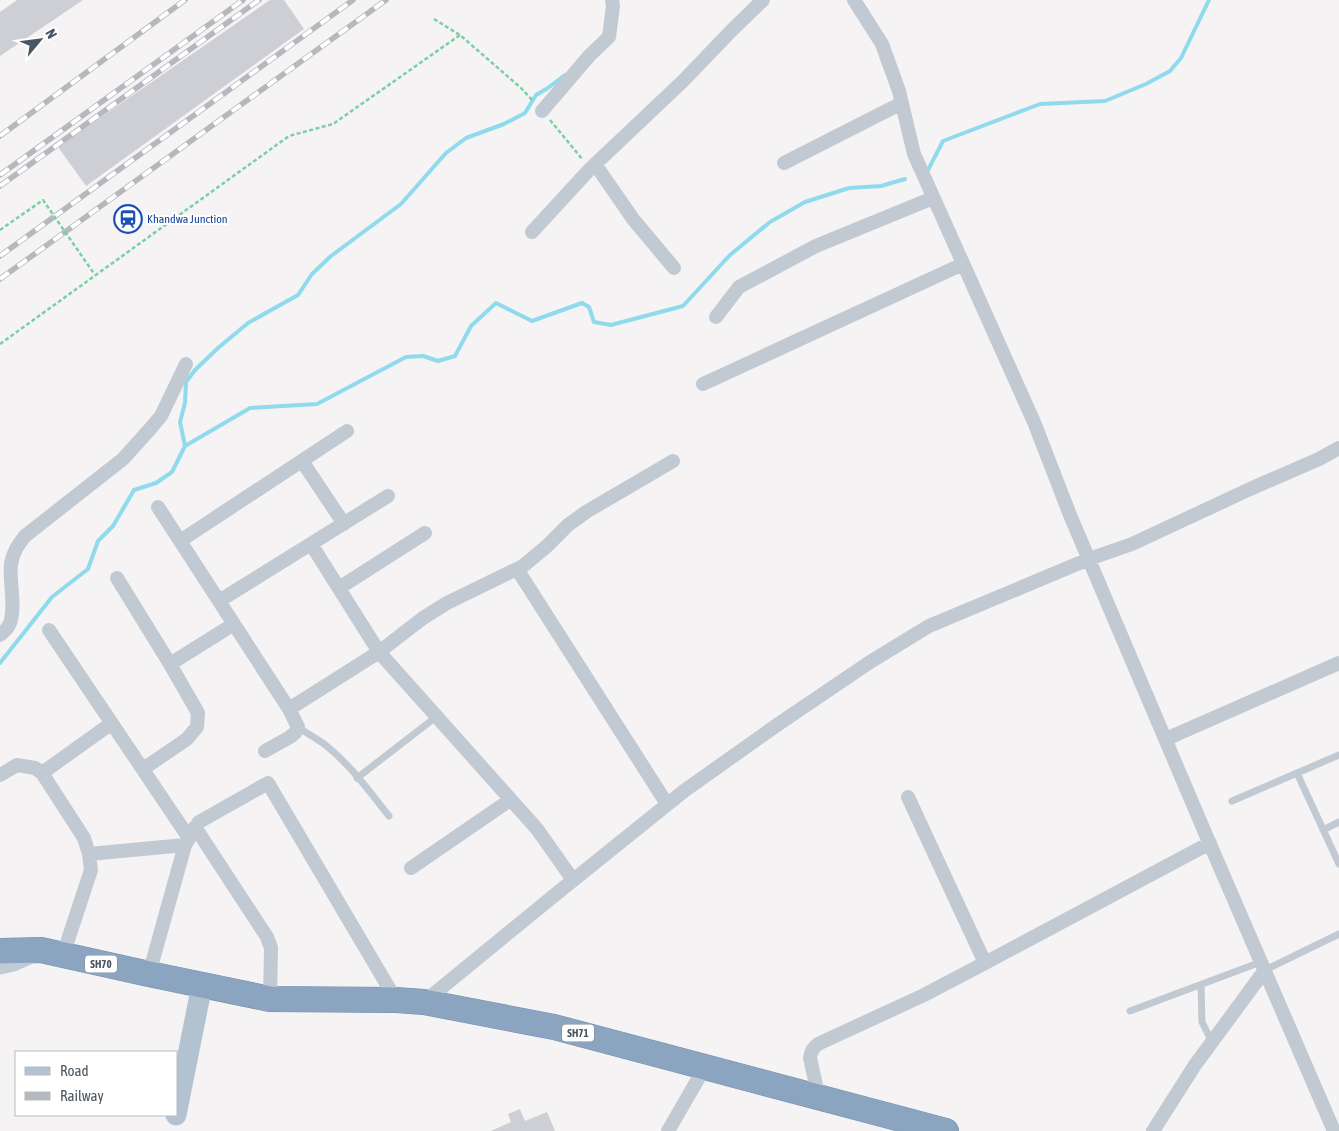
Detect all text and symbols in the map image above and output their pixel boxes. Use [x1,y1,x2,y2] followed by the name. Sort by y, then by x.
[15,15,65,65] north arrow
[42,26,60,41] text: N
[113,204,143,234] station icon: Khandwa Junction
[147,212,228,226] place label: Khandwa Junction
[85,956,117,972] road number: SH70
[562,1024,594,1042] road number: SH71
[15,1051,178,1116] legend
[60,1062,89,1079] text: Road
[60,1087,104,1104] text: Railway

